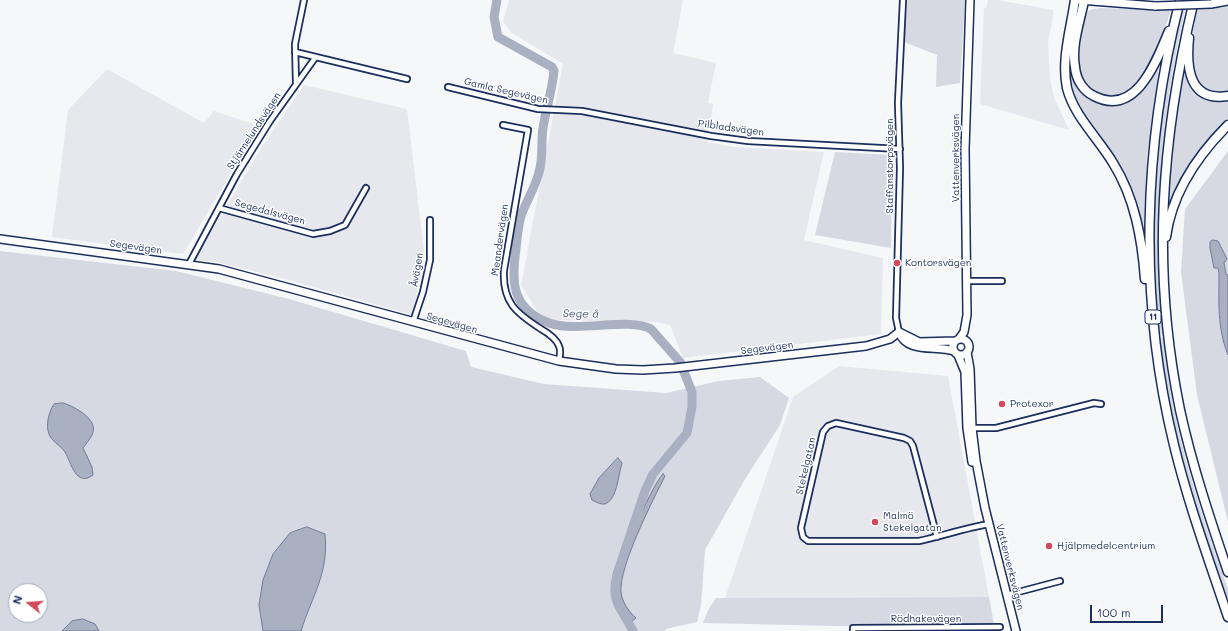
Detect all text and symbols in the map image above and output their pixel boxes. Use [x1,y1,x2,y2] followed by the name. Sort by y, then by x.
[463,75,549,107] street label: Gamla Segevägen
[225,90,283,172] street label: Stjärnelundsvägen
[950,114,962,202] street label: Vattenverksvägen
[697,117,765,139] street label: Pilbladsvägen
[884,118,896,214] street label: Staffanstorpsvägen
[233,197,307,227] street label: Segedalsvägen
[489,203,511,277] street label: Meandervägen
[109,237,163,257] street label: Segevägen
[408,252,426,288] street label: Åvägen
[905,257,971,269] place label: Kontorsvägen
[892,258,902,268] marker: Kontorsvägen
[563,307,599,321] water label: Sege å
[425,310,479,336] street label: Segevägen
[1145,310,1161,324] road number: 11
[740,339,794,357] street label: Segevägen
[1010,398,1054,410] place label: Protexor
[997,399,1007,409] marker: Protexor
[794,436,818,496] street label: Stekelgatan
[883,510,941,534] place label: Malmö Stekelgatan
[870,517,880,527] marker: Malmö Stekelgatan
[993,523,1027,611] street label: Vattenverksvägen
[1057,540,1155,552] place label: Hjälpmedelcentrium
[1044,541,1054,551] marker: Hjälpmedelcentrium
[8,583,48,623] north arrow
[9,593,25,606] text: N
[1092,597,1165,623] scale bar
[1097,604,1131,620] text: 100 m
[891,613,961,625] street label: Rödhakevägen

